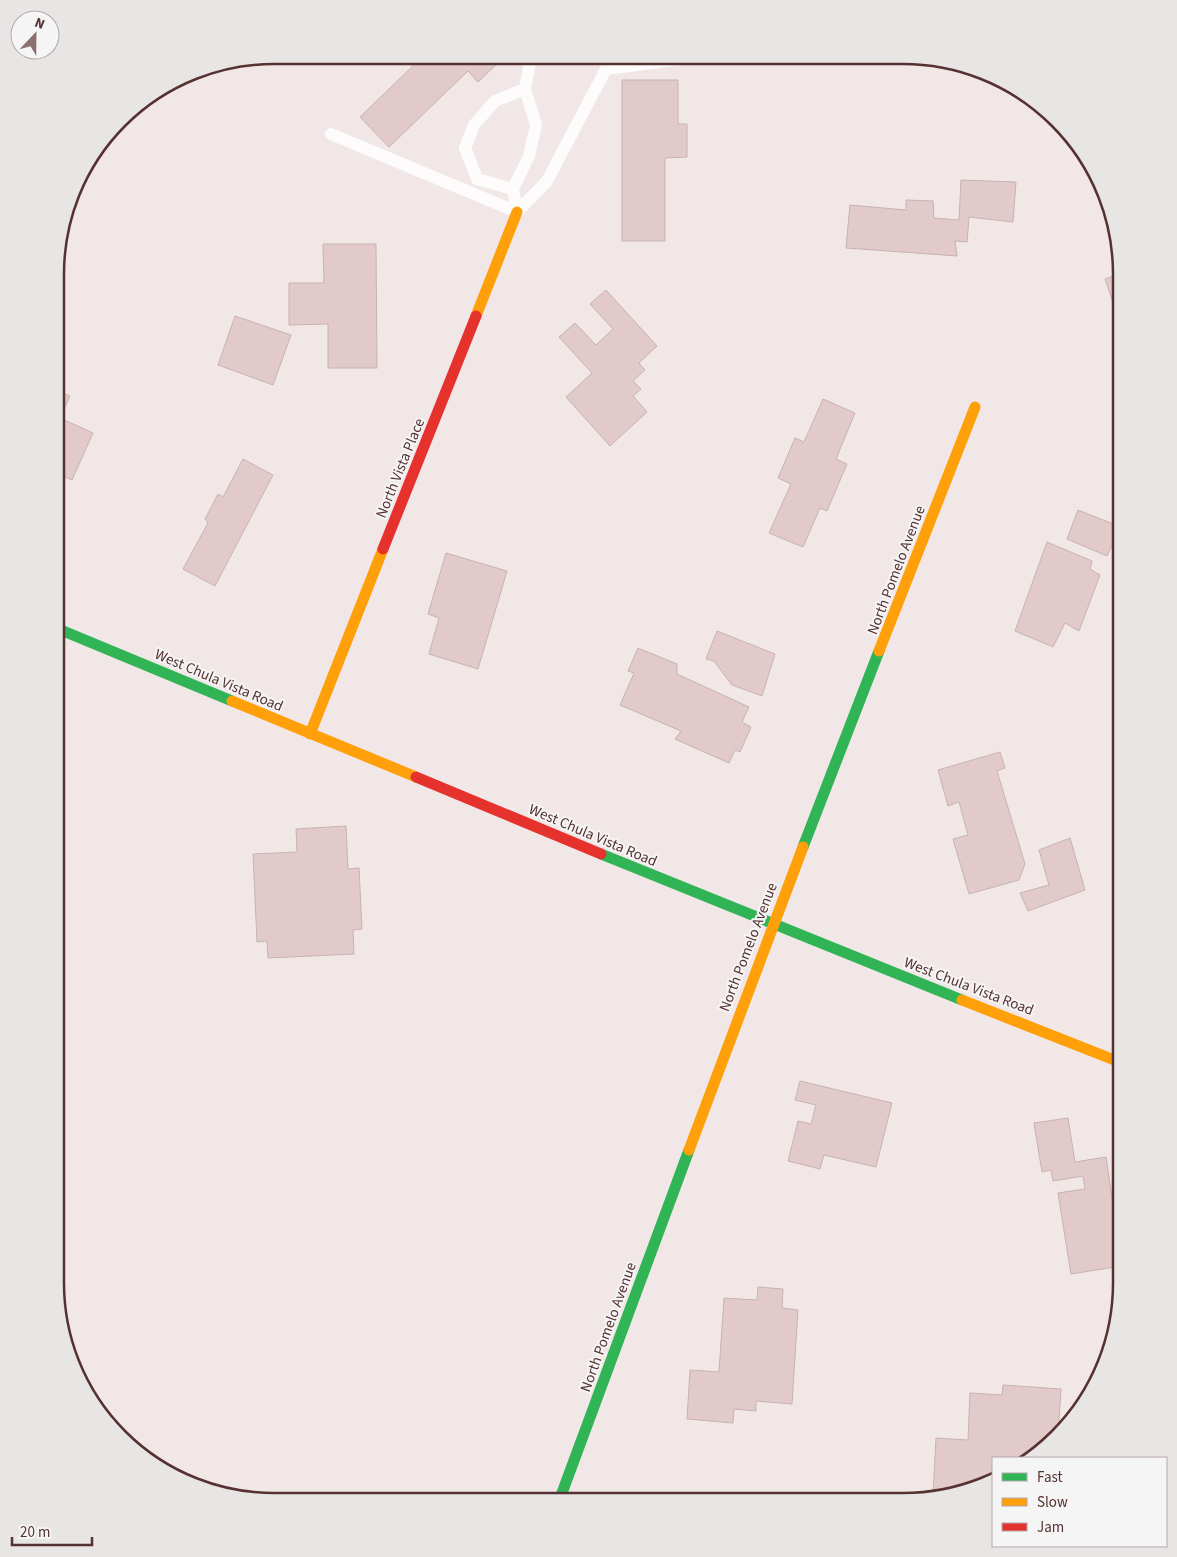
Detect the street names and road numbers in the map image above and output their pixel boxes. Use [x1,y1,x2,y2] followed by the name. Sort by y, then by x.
[371,415,430,521] street label: North Vista Place
[862,503,931,638] street label: North Pomelo Avenue
[151,644,286,717] street label: West Chula Vista Road
[525,799,660,872] street label: West Chula Vista Road
[714,880,783,1015] street label: North Pomelo Avenue
[901,952,1037,1021] street label: West Chula Vista Road
[575,1259,642,1395] street label: North Pomelo Avenue

